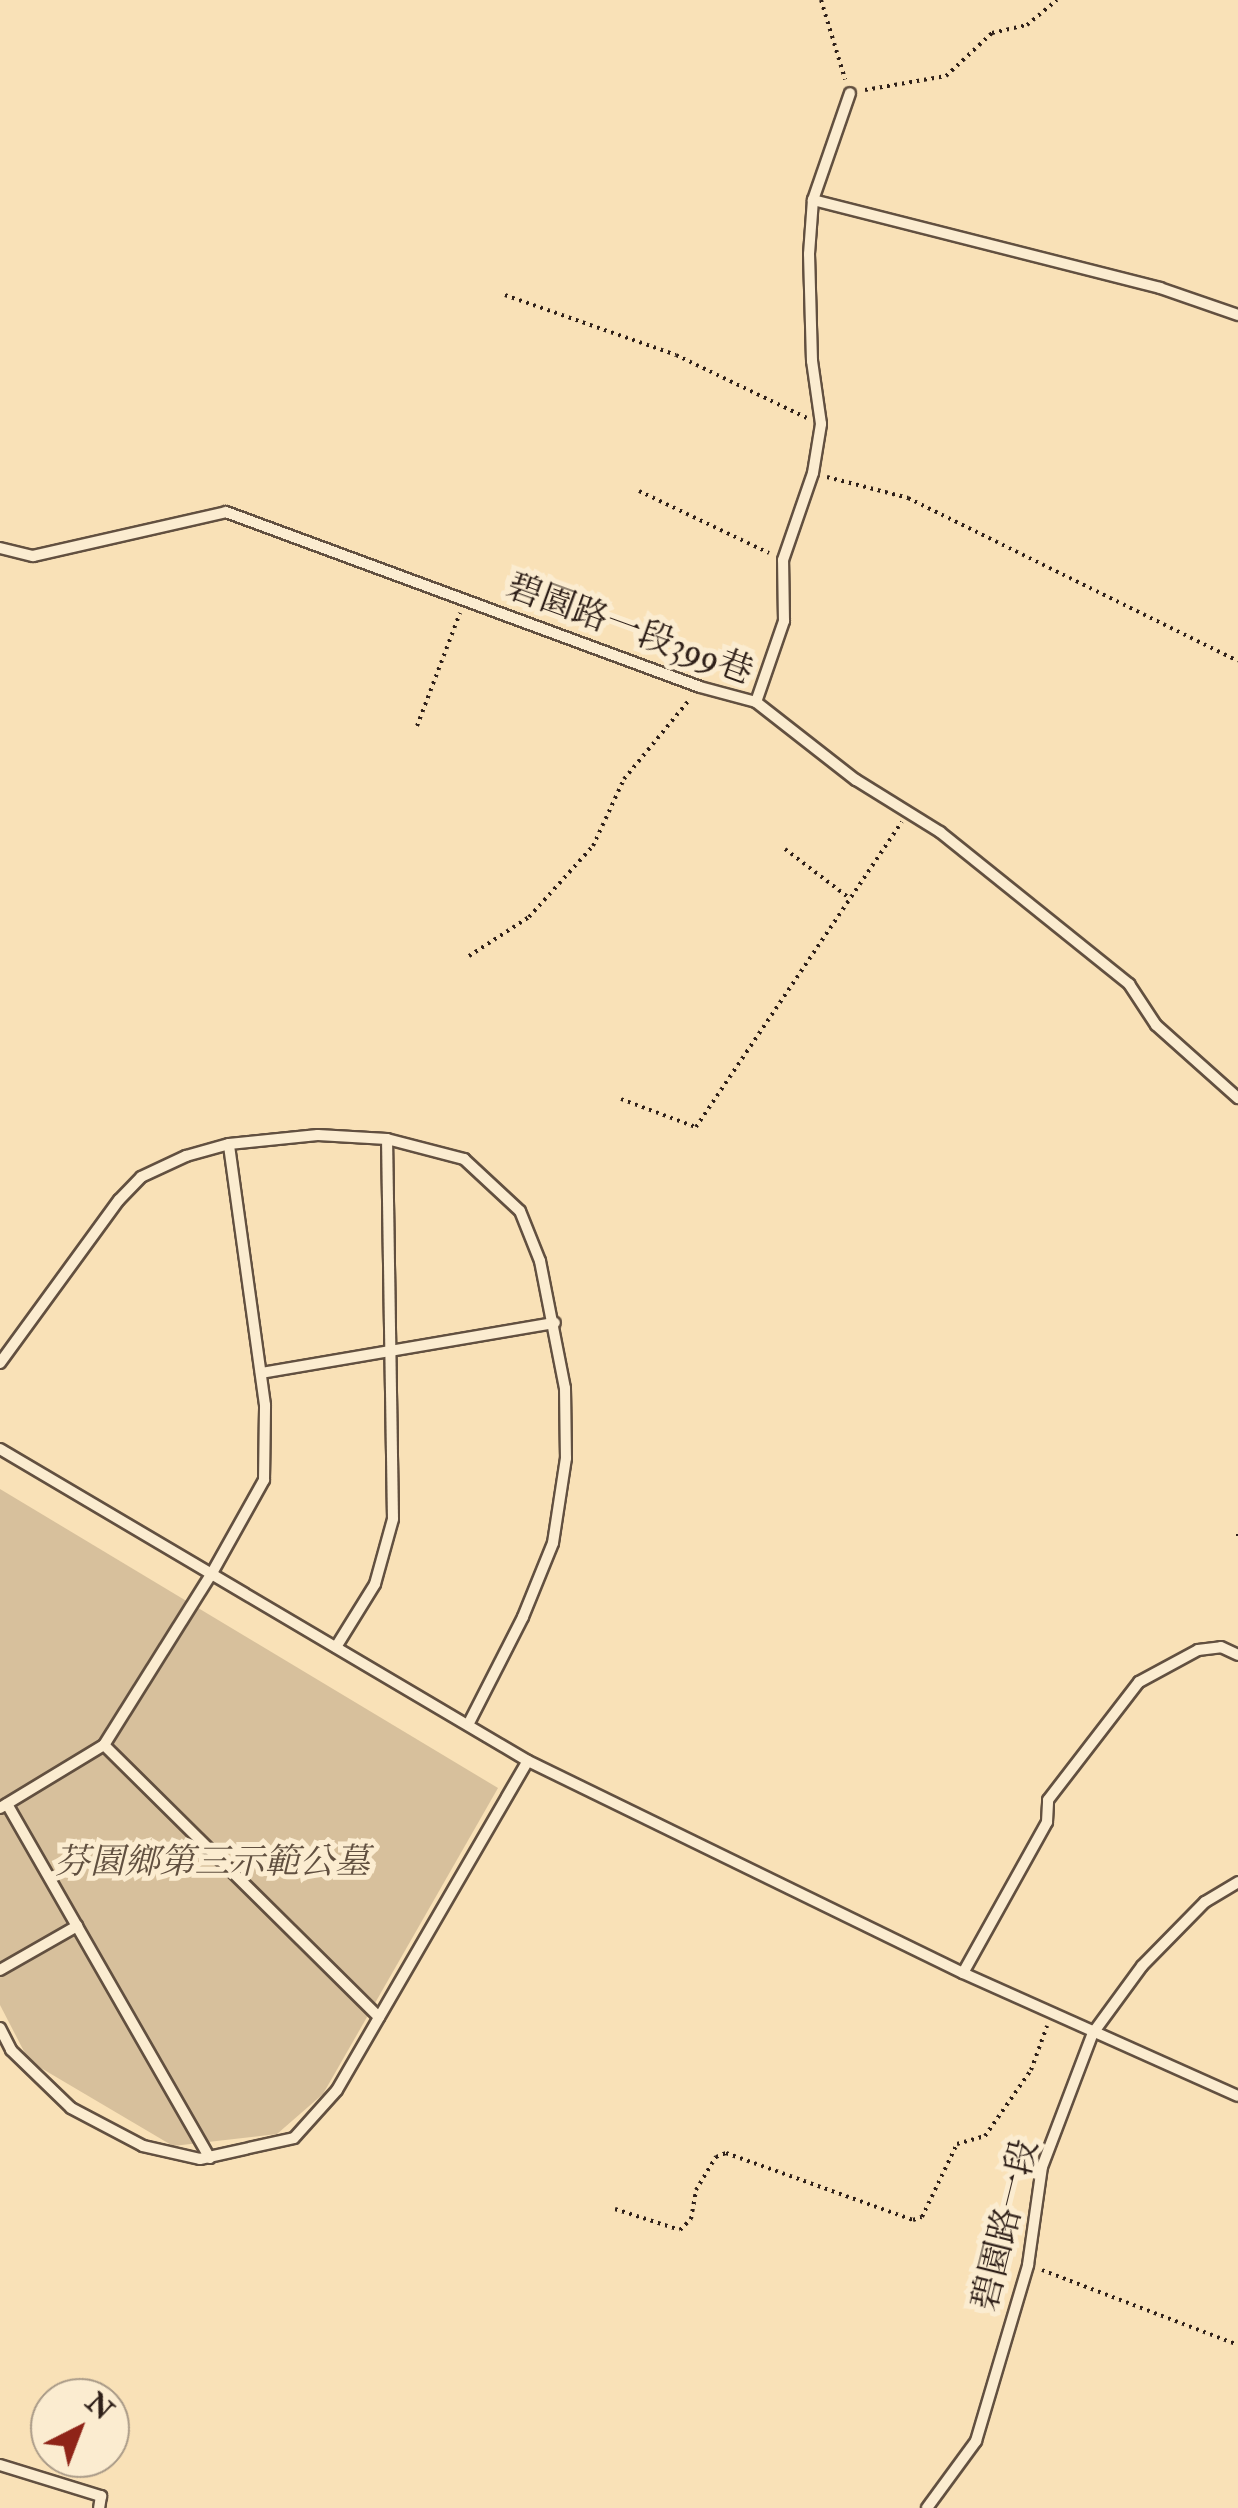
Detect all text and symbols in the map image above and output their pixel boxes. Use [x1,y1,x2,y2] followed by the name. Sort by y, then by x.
[501,565,759,693] street label: 碧園路一段399巷
[55,1841,369,1883] park label: 芬園鄉第三示範公墓
[963,2135,1047,2315] street label: 碧園路一段
[30,2378,130,2478] north arrow
[78,2385,120,2428] text: N

